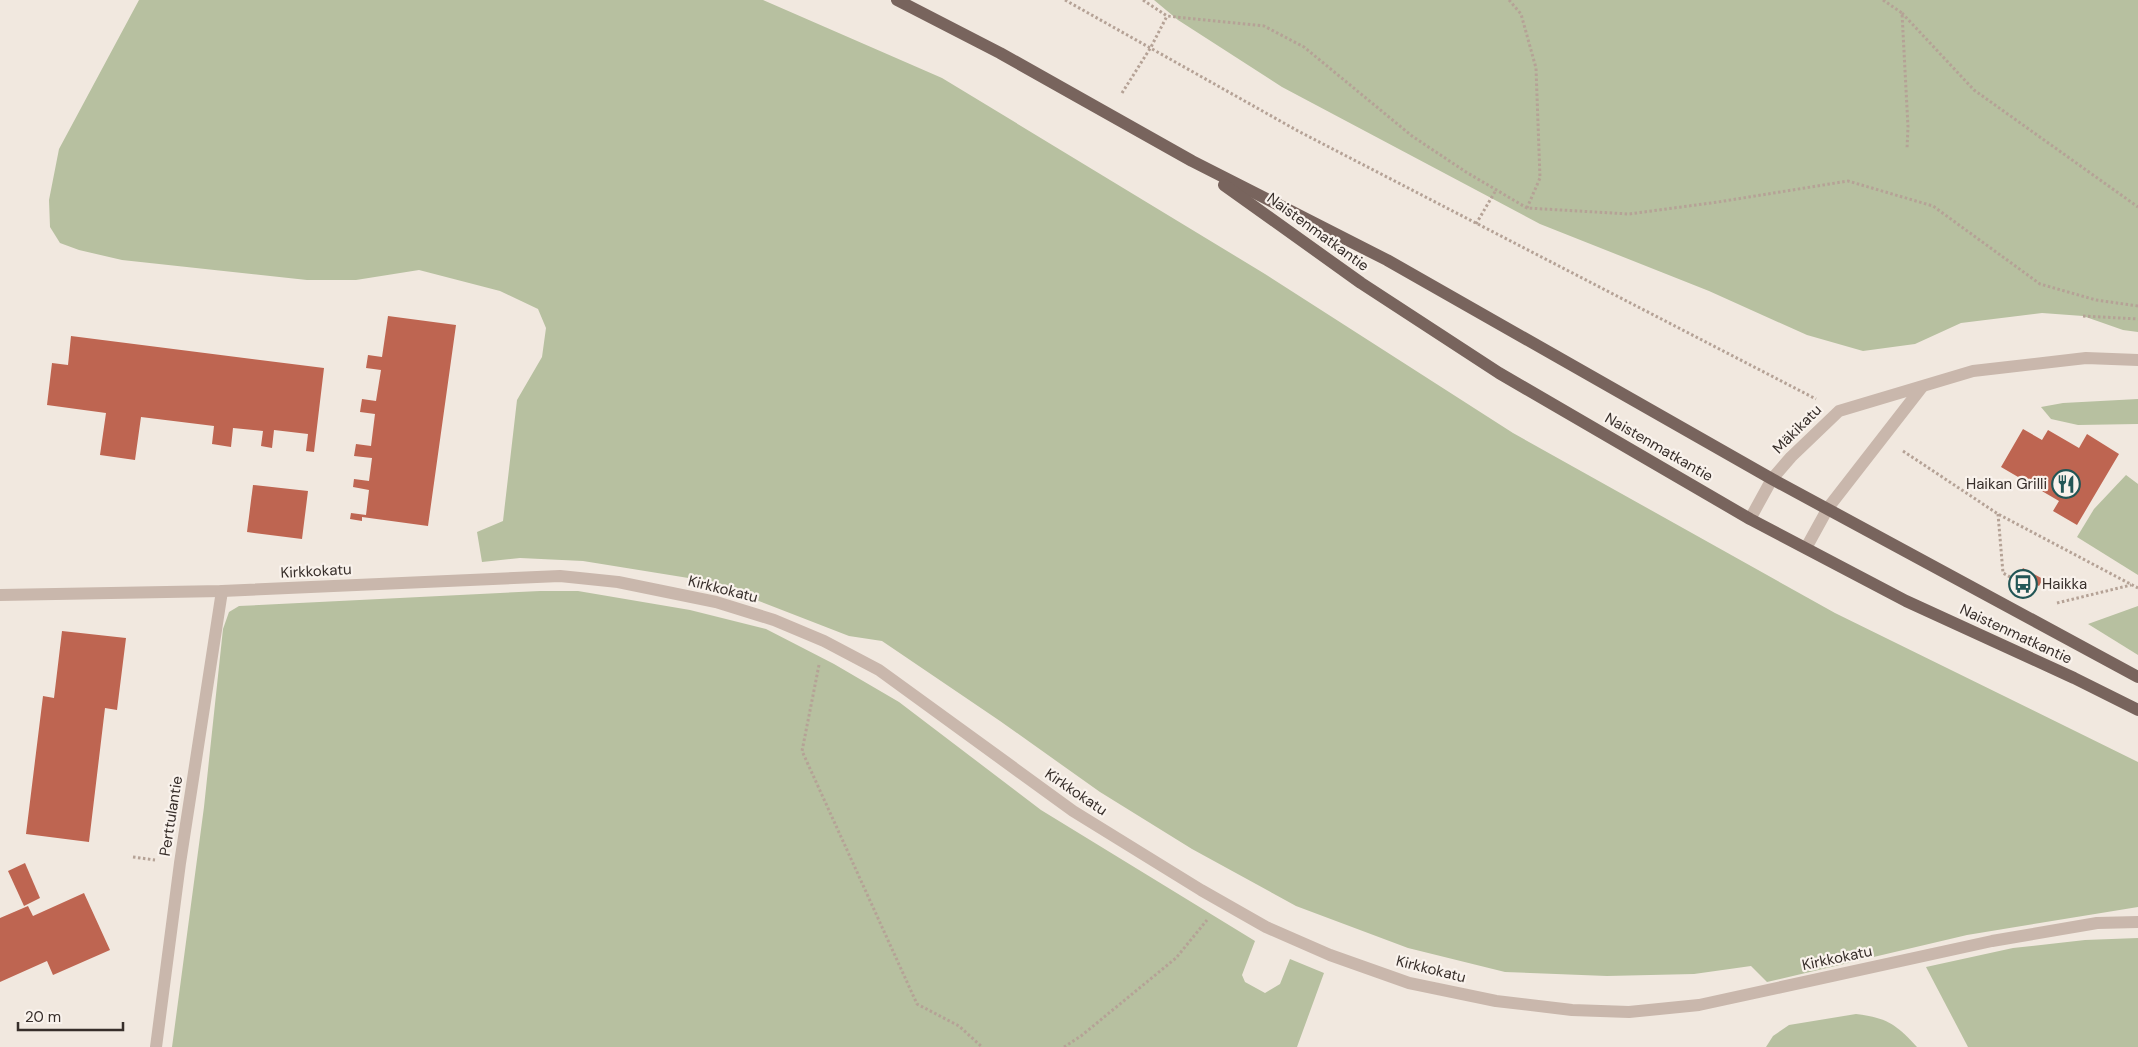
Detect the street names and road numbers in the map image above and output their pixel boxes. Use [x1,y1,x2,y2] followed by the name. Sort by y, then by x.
[1263,188,1373,276] street label: Naistenmatkantie
[1768,400,1826,458] street label: Mäkikatu
[1601,408,1717,486] street label: Naistenmatkantie
[280,559,352,583] street label: Kirkkokatu
[686,571,760,607] street label: Kirkkokatu
[1957,599,2075,669] street label: Naistenmatkantie
[1041,764,1111,820] street label: Kirkkokatu
[155,775,187,857] street label: Perttulantie
[1800,941,1874,975] street label: Kirkkokatu
[1394,951,1468,987] street label: Kirkkokatu

